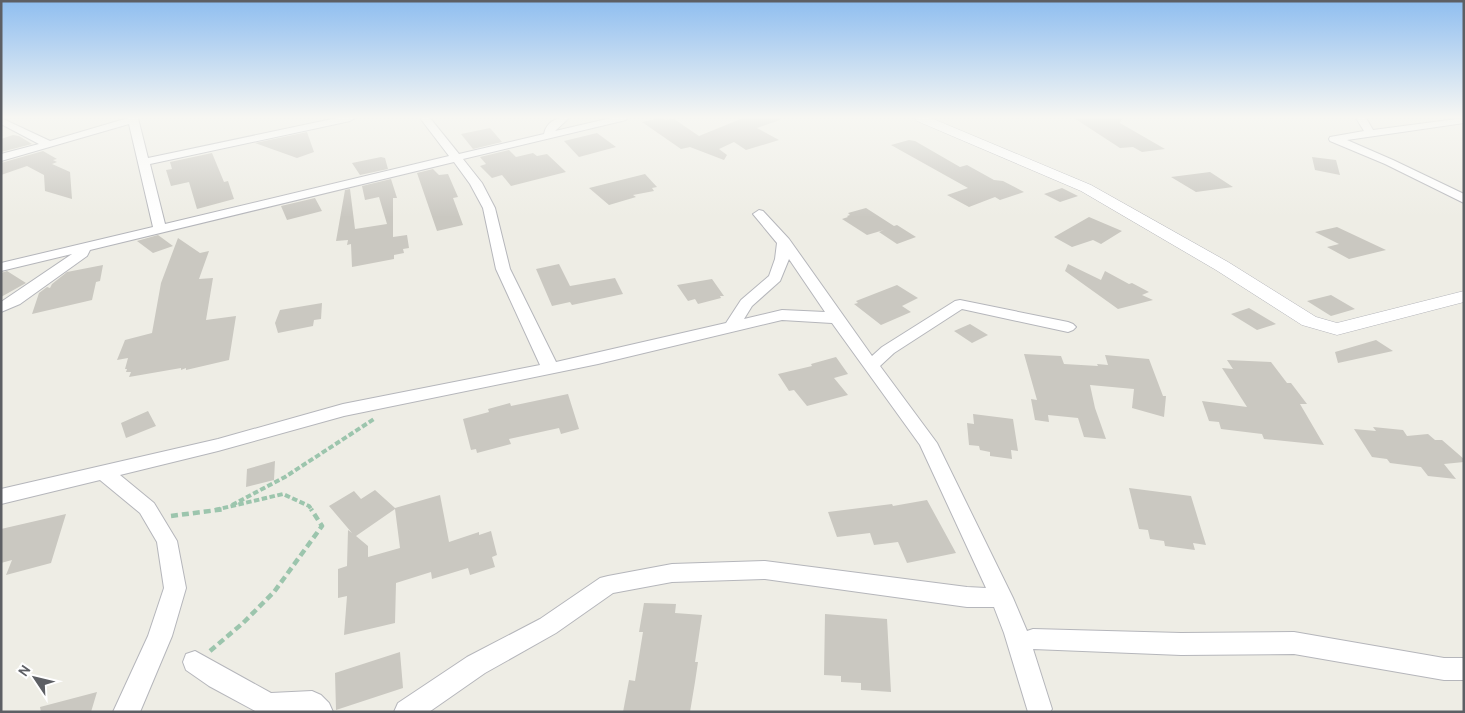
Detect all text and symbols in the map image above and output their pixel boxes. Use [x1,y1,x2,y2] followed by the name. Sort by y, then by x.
[10,653,60,703] north arrow
[14,661,35,680] text: N

